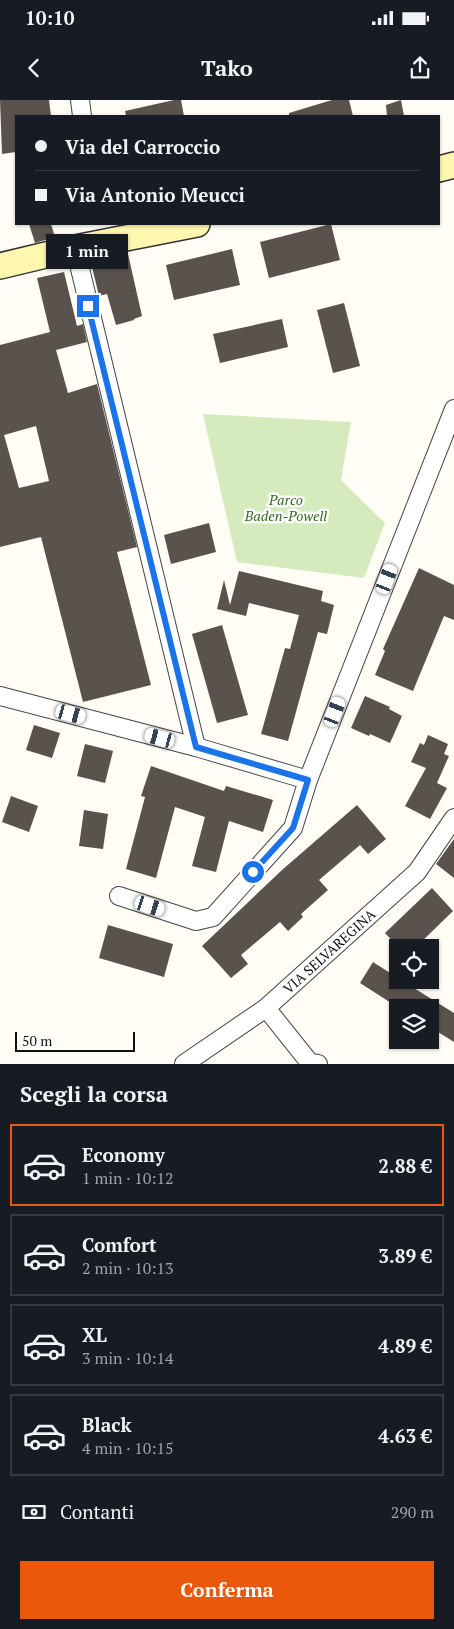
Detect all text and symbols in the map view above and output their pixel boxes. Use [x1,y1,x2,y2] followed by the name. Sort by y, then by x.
[25,5,74,30] text: 10:10
[201,53,253,82] text: Tako
[20,54,48,82] icon: back
[406,54,434,82] icon: share
[65,134,220,159] text: Via del Carroccio
[65,182,245,207] text: Via Antonio Meucci
[47,234,129,268] callout: 1 min
[65,240,109,262] text: 1 min
[77,295,99,317] route end
[244,490,327,525] park label: Parco Baden-Powell
[374,562,399,596] car
[322,695,347,729] car
[54,703,87,725] car
[143,727,176,749] car
[242,861,264,883] route start
[133,894,166,918] car
[279,904,380,998] street label: VIA SELVAREGINA
[389,939,439,1049] map controls
[389,939,439,989] button: locate
[389,999,439,1049] button: layers
[15,1029,135,1052] scale bar
[22,1031,52,1050] text: 50 m
[20,1079,168,1108] text: Scegli la corsa
[82,1142,165,1167] text: Economy
[22,1143,67,1188] icon: car
[378,1153,432,1178] text: 2.88 €
[82,1167,174,1189] text: 1 min · 10:12
[82,1232,157,1257] text: Comfort
[22,1233,67,1278] icon: car
[378,1243,432,1268] text: 3.89 €
[82,1257,174,1279] text: 2 min · 10:13
[82,1322,107,1347] text: XL
[22,1323,67,1368] icon: car
[378,1333,432,1358] text: 4.89 €
[82,1347,174,1369] text: 3 min · 10:14
[82,1412,132,1437] text: Black
[22,1413,67,1458] icon: car
[378,1423,432,1448] text: 4.63 €
[82,1437,174,1459] text: 4 min · 10:15
[20,1498,48,1526] icon: cash
[60,1499,134,1524] text: Contanti
[391,1501,434,1523] text: 290 m
[20,1561,434,1619] button: Conferma

